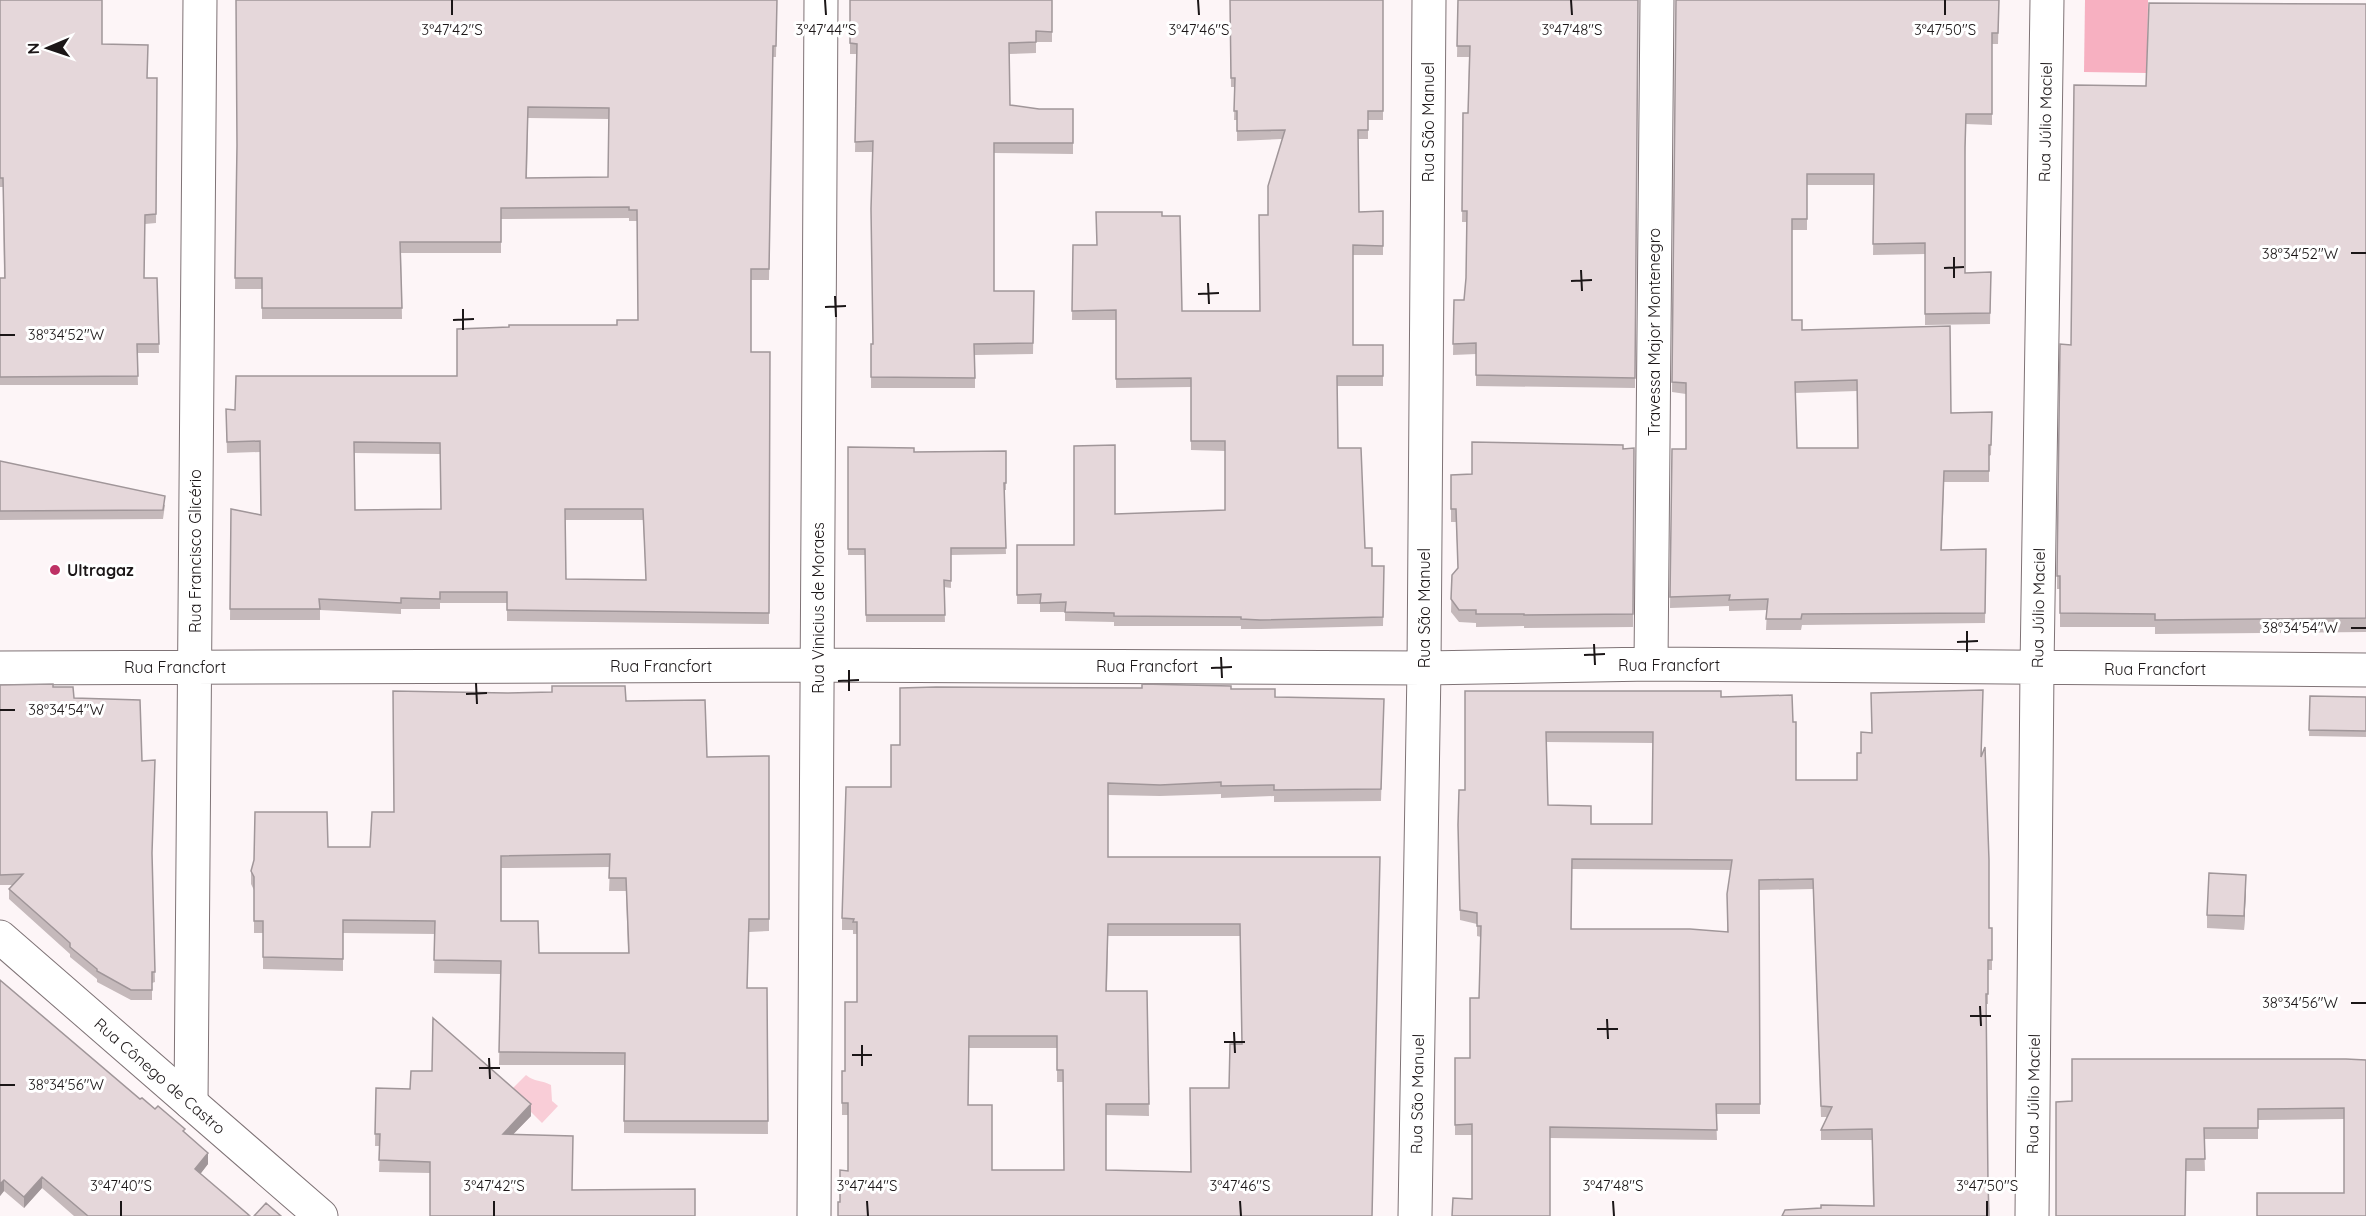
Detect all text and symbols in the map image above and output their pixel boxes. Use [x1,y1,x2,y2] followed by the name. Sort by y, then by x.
[18,18,78,78] north arrow
[421,20,483,39] text: 3°47'42"S
[796,20,856,39] text: 3°47'44"S
[1168,20,1230,39] text: 3°47'46"S
[1541,20,1603,39] text: 3°47'48"S
[1914,20,1976,39] text: 3°47'50"S
[23,42,43,55] text: N
[1418,62,1438,182] street label: Rua São Manuel
[2034,62,2056,182] street label: Rua Júlio Maciel
[1644,228,1664,436] street label: Travessa Major Montenegro
[2262,244,2339,263] text: 38°34'52"W
[28,325,105,344] text: 38°34'52"W
[185,469,205,633] street label: Rua Francisco Glicério
[808,522,828,694] street label: Rua Vinicius de Moraes
[1414,548,1434,668] street label: Rua São Manuel
[2027,548,2049,668] street label: Rua Júlio Maciel
[67,560,134,580] place label: Ultragaz
[48,563,62,577] marker: Ultragaz
[2262,618,2338,637] text: 38°34'54"W
[1618,655,1720,675] street label: Rua Francfort
[610,656,712,676] street label: Rua Francfort
[1096,656,1198,676] street label: Rua Francfort
[124,657,226,677] street label: Rua Francfort
[2104,659,2206,679] street label: Rua Francfort
[28,700,104,719] text: 38°34'54"W
[2262,993,2339,1012] text: 38°34'56"W
[90,1014,230,1138] street label: Rua Cônego de Castro
[1406,1034,1428,1154] street label: Rua São Manuel
[2022,1034,2044,1154] street label: Rua Júlio Maciel
[28,1075,105,1094] text: 38°34'56"W
[90,1176,152,1195] text: 3°47'40"S
[463,1176,525,1195] text: 3°47'42"S
[837,1176,897,1195] text: 3°47'44"S
[1209,1176,1271,1195] text: 3°47'46"S
[1582,1176,1644,1195] text: 3°47'48"S
[1956,1176,2018,1195] text: 3°47'50"S

